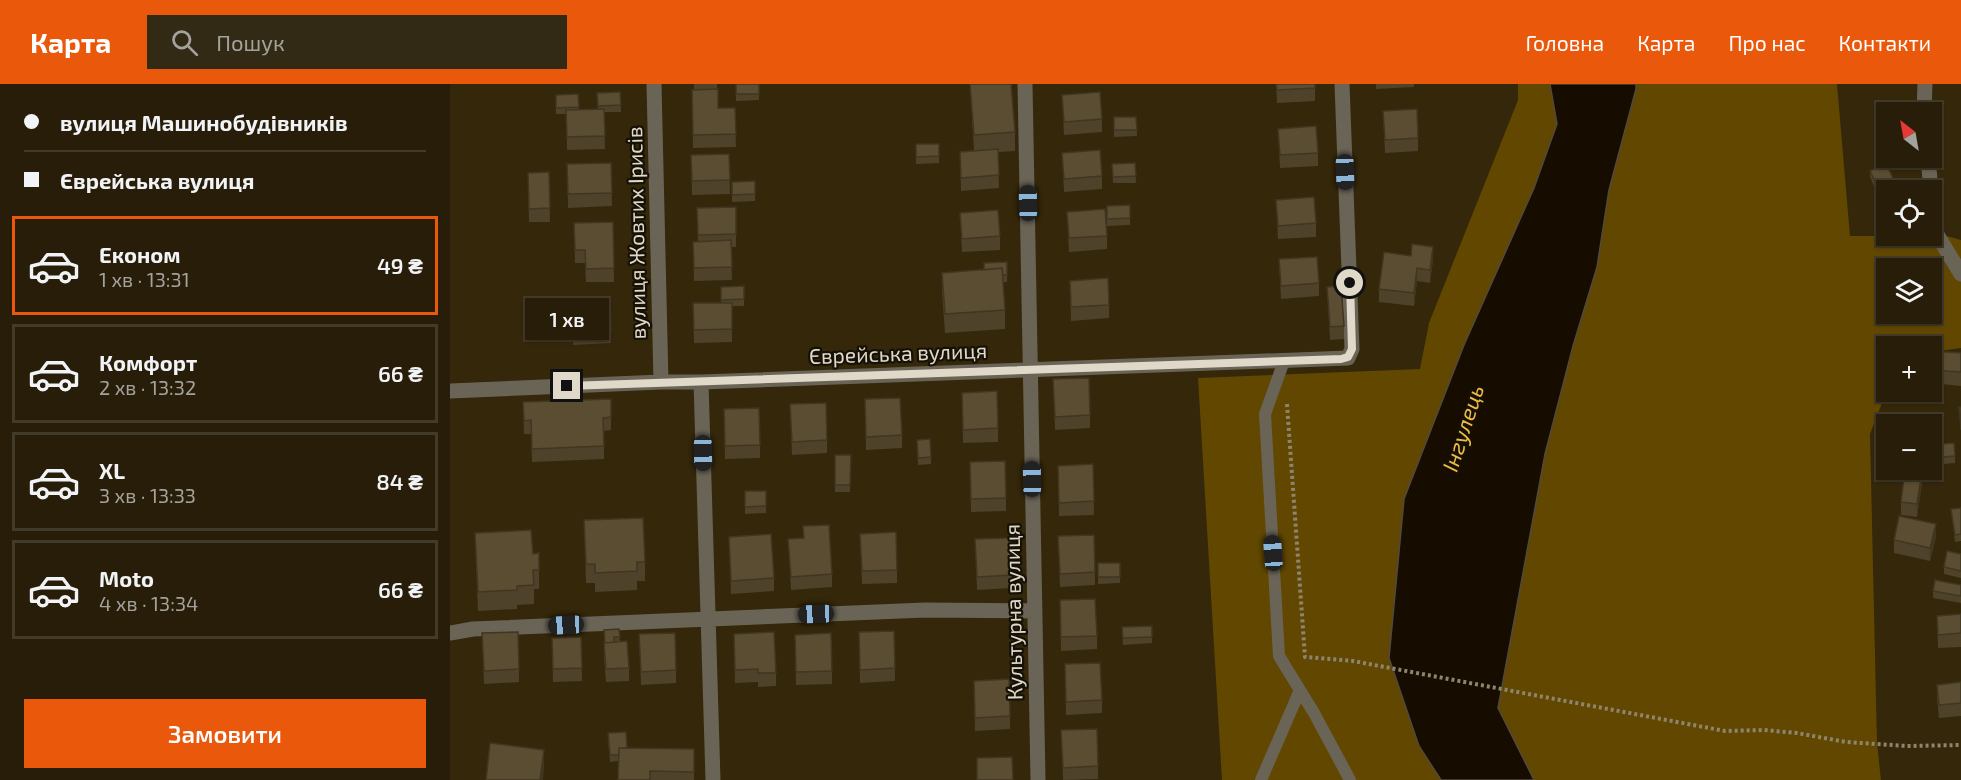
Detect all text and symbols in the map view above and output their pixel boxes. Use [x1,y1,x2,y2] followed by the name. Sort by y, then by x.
[147,15,567,69] search box
[30,25,111,59] text: Карта
[168,26,201,59] icon: search
[216,29,285,55] text: Пошук
[1525,30,1604,55] text: Головна
[1637,30,1695,55] text: Карта
[1728,30,1806,55] text: Про нас
[1839,30,1931,55] text: Контакти
[1876,102,1942,168] north arrow
[1876,102,1942,480] map controls
[60,109,348,135] text: вулиця Машинобудівників
[621,126,651,340] street label: вулиця Жовтих Ірисів
[1335,154,1355,190] car
[60,167,254,193] text: Єврейська вулиця
[1876,180,1942,246] button: locate
[1019,185,1037,221] car
[27,239,81,293] icon: car
[99,241,181,267] text: Економ
[377,252,423,278] text: 49 ₴
[1876,258,1942,324] button: layers
[99,267,190,291] text: 1 хв · 13:31
[1336,269,1363,296] route start
[525,299,609,341] callout: 1 хв
[549,307,585,331] text: 1 хв
[1876,336,1942,402] button: +
[808,337,988,369] street label: Єврейська вулиця
[27,347,81,401] icon: car
[99,349,197,375] text: Комфорт
[378,360,423,386] text: 66 ₴
[553,372,580,399] route end
[99,375,196,399] text: 2 хв · 13:32
[1436,381,1488,474] water label: Інгулець
[1876,414,1942,480] button: −
[694,435,712,471] car
[27,455,81,509] icon: car
[99,457,125,483] text: XL
[1023,461,1041,497] car
[376,468,423,494] text: 84 ₴
[99,483,196,507] text: 3 хв · 13:33
[998,524,1028,700] street label: Культурна вулиця
[1263,534,1283,572] car
[27,563,81,617] icon: car
[99,565,154,591] text: Moto
[378,576,423,602] text: 66 ₴
[99,591,198,615] text: 4 хв · 13:34
[798,604,834,624] car
[548,615,584,635] car
[24,699,426,768] button: Замовити

